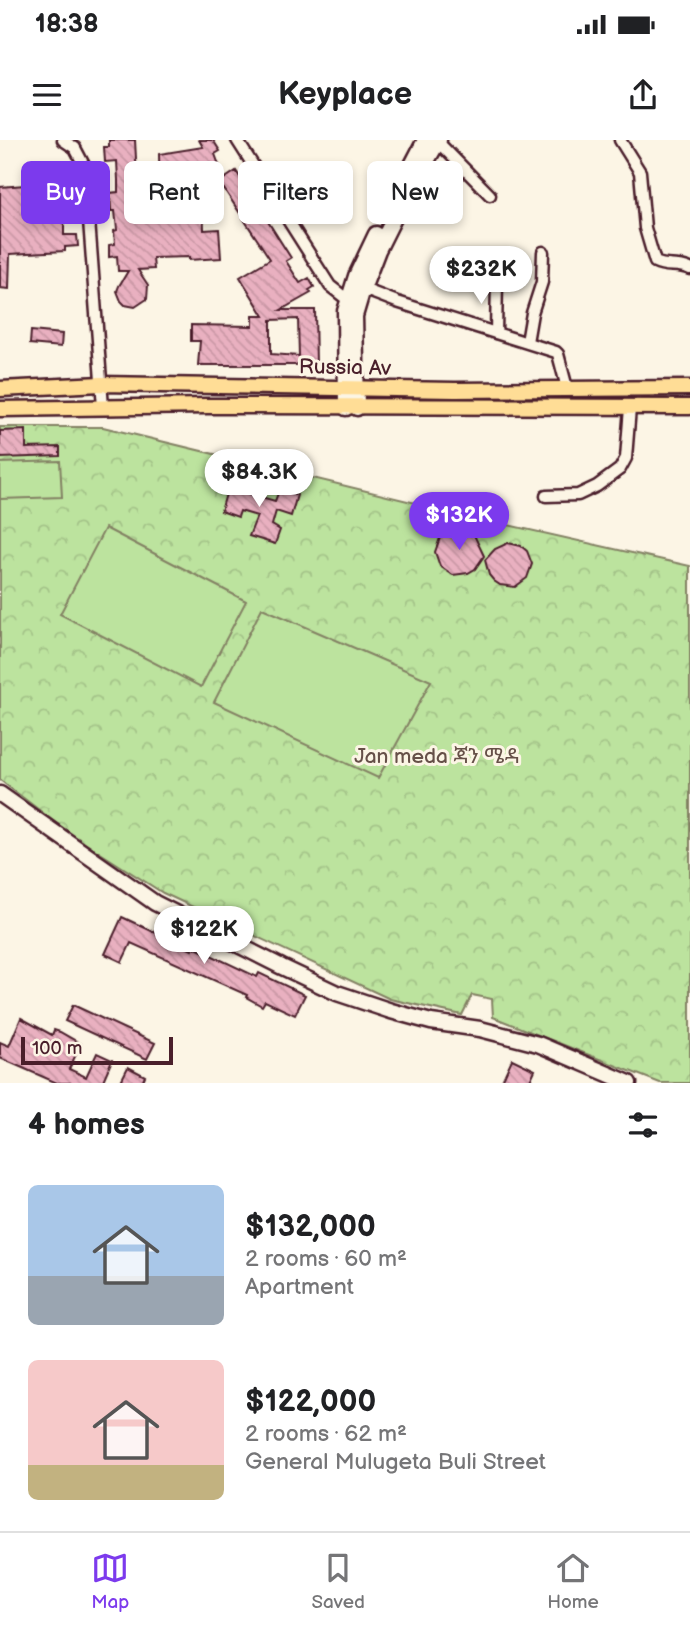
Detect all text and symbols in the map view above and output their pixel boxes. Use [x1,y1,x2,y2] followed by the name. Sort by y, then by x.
[35,9,99,40] text: 18:38
[278,75,412,114] text: Keyplace
[28,76,66,114] icon: menu
[624,76,662,114] icon: share
[21,161,110,224] chip: Buy
[124,161,224,224] chip: Rent
[238,161,353,224] chip: Filters
[367,161,463,224] chip: New
[432,246,530,306] pin: $232K
[445,255,517,283] text: $232K
[299,354,392,381] street label: Russia Av
[202,450,316,509] pin: $84.3K
[221,458,297,486] text: $84.3K
[410,492,508,552] pin: $132K
[425,501,493,529] text: $132K
[354,744,520,769] park label: Jan meda ጃን ሜዳ
[155,906,253,966] pin: $122K
[170,915,238,943] text: $122K
[21,1034,173,1066] scale bar
[32,1037,83,1060] text: 100 m
[624,1106,662,1144] icon: filters
[28,1107,145,1143] text: 4 homes
[245,1209,376,1245] text: $132,000
[84,1213,168,1297] icon: home
[245,1245,407,1273] text: 2 rooms · 60 m²
[245,1273,354,1301] text: Apartment
[245,1384,376,1420] text: $122,000
[84,1388,168,1472] icon: home
[245,1420,407,1448] text: 2 rooms · 62 m²
[245,1448,546,1476] text: General Mulugeta Buli Street
[91,1549,129,1614] tab: Map
[312,1549,365,1614] tab: Saved
[547,1549,599,1614] tab: Home

